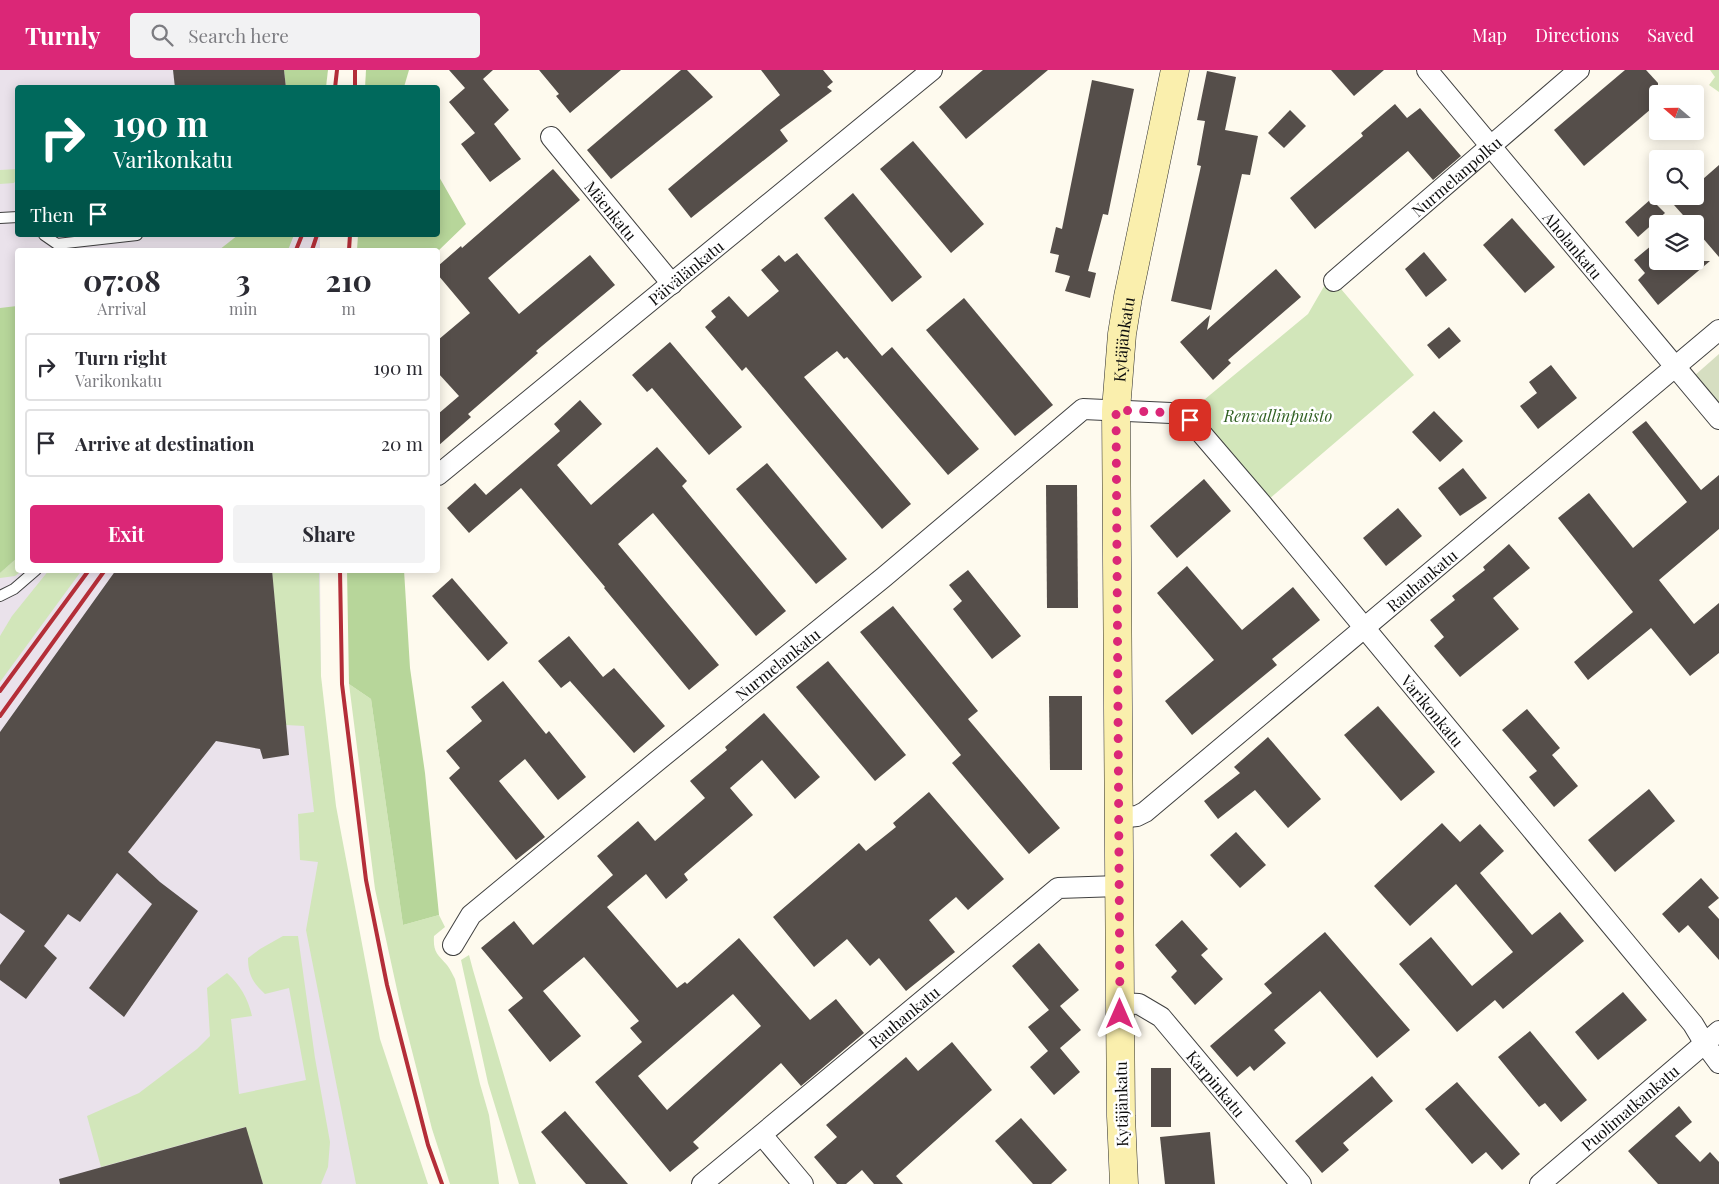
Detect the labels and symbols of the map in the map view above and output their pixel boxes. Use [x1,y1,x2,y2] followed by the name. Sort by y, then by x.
[1649,85,1704,140] north arrow
[1407,131,1505,221] street label: Nurmelanpolku
[581,176,642,244] street label: Mäenkatu
[1538,206,1608,283] street label: Aholankatu
[644,235,727,309] street label: Päivälänkatu
[1108,295,1138,383] street label: Kytäjänkatu
[1169,399,1211,441] pin
[1223,405,1333,426] park label: Renvallinpuisto
[1382,544,1461,616] street label: Rauhankatu
[730,623,824,705] street label: Nurmelankatu
[1396,669,1469,751] street label: Varikonkatu
[864,981,943,1052] street label: Rauhankatu
[1093,987,1145,1039] position arrow
[1183,1046,1250,1121] street label: Karpinkatu
[1576,1060,1683,1155] street label: Puolimatkankatu
[1110,1061,1132,1147] street label: Kytäjänkatu

